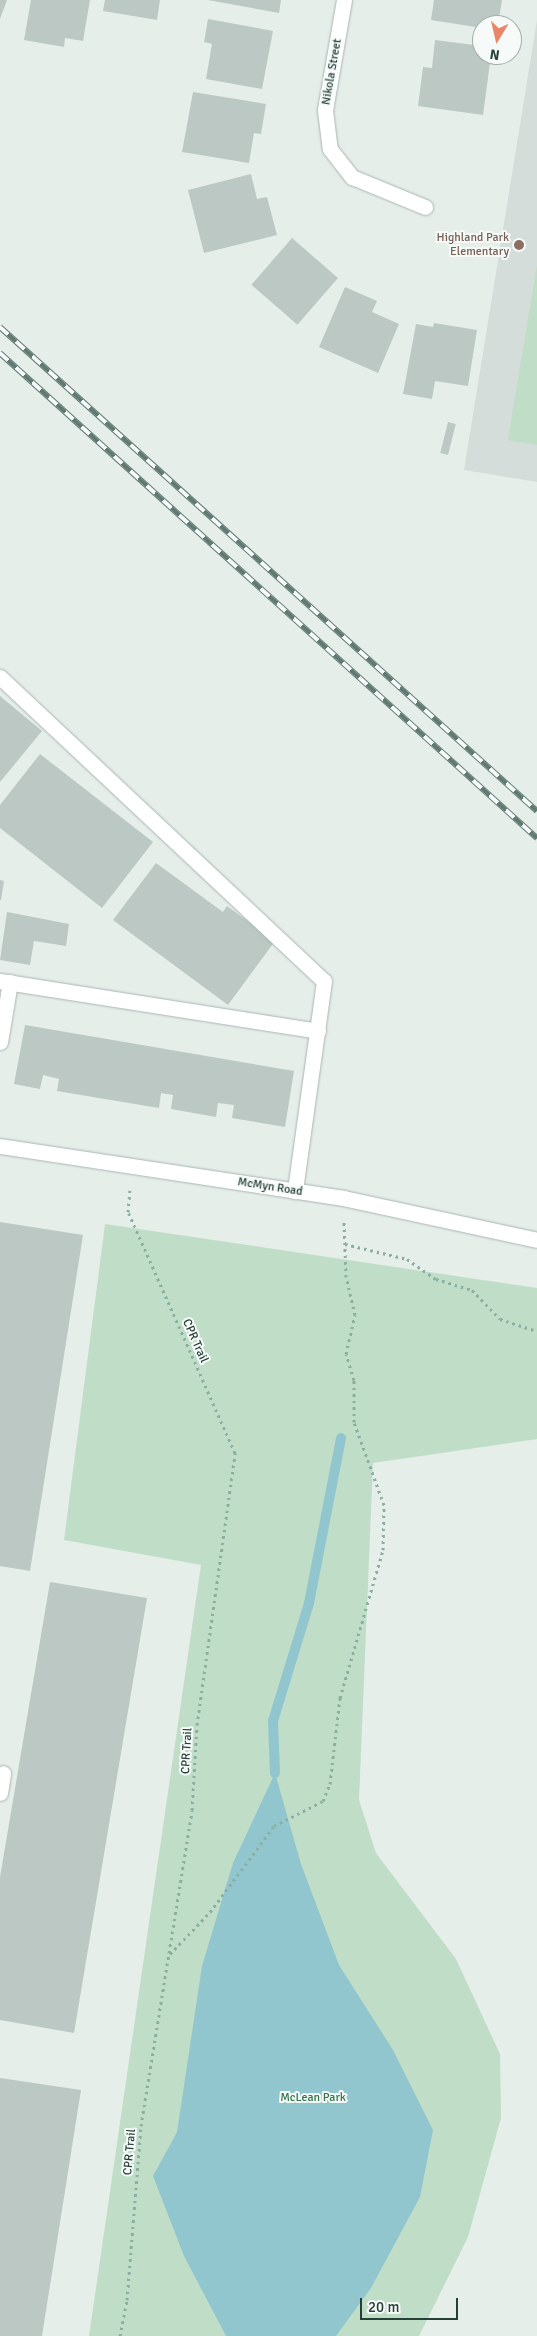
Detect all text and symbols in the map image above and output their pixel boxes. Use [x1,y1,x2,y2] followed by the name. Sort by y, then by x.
[472,15,522,65] north arrow
[319,38,345,106] street label: Nikola Street
[489,45,501,63] text: N
[437,231,509,259] place label: Highland Park Elementary
[513,239,525,251] marker: Highland Park Elementary
[237,1175,303,1199] street label: McMyn Road
[179,1317,211,1365] street label: CPR Trail
[179,1727,195,1775] street label: CPR Trail
[280,2091,346,2105] park label: McLean Park
[121,2128,139,2176] street label: CPR Trail
[362,2288,460,2320] scale bar
[368,2298,399,2316] text: 20 m

